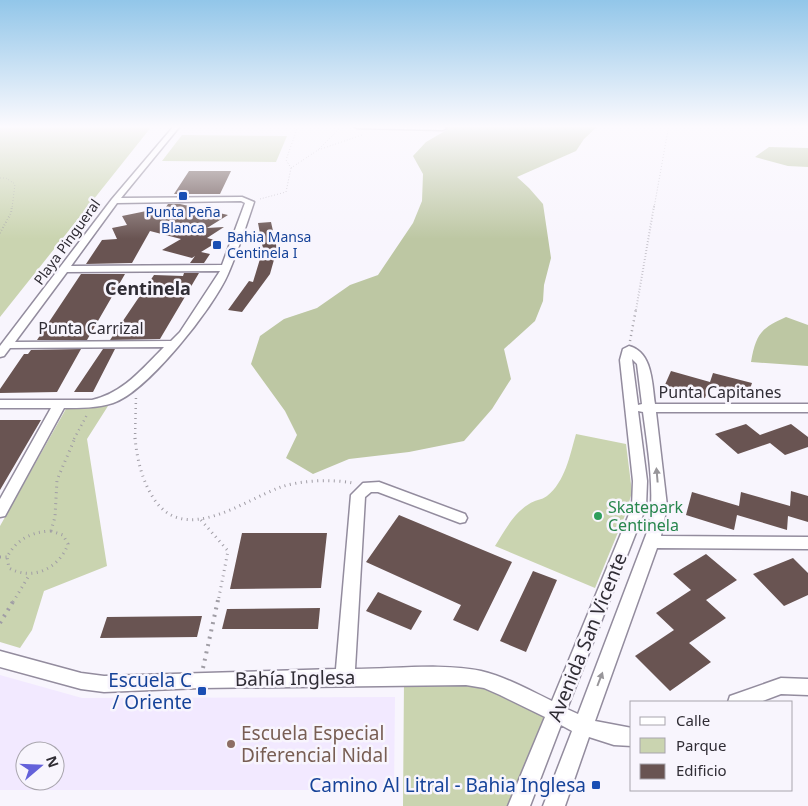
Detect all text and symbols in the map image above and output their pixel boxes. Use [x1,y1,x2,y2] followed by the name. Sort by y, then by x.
[177,190,189,202] marker: Punta Peña Blanca
[29,195,104,288] street label: Playa Pingueral
[145,202,221,237] place label: Punta Peña Blanca
[227,227,311,262] place label: Bahia Mansa Centinela I
[211,239,223,251] marker: Bahia Mansa Centinela I
[105,276,191,300] district label: Centinela
[38,317,144,339] street label: Punta Carrizal
[659,381,781,403] street label: Punta Capitanes
[653,467,661,483] one-way arrow
[608,496,684,536] place label: Skatepark Centinela
[592,510,604,522] marker: Skatepark Centinela
[541,549,633,725] street label: Avenida San Vicente
[235,664,355,692] street label: Bahía Inglesa
[108,667,192,715] place label: Escuela C / Oriente
[597,672,604,687] one-way arrow
[196,685,208,697] marker: Escuela C / Oriente
[630,701,793,791] legend
[676,710,710,730] text: Calle
[241,720,388,768] place label: Escuela Especial Diferencial Nidal
[676,735,726,755] text: Parque
[225,738,237,750] marker: Escuela Especial Diferencial Nidal
[15,741,65,791] north arrow
[42,753,64,770] text: N
[676,760,727,780] text: Edificio
[309,772,586,798] place label: Camino Al Litral - Bahia Inglesa
[590,779,602,791] marker: Camino Al Litral - Bahia Inglesa

